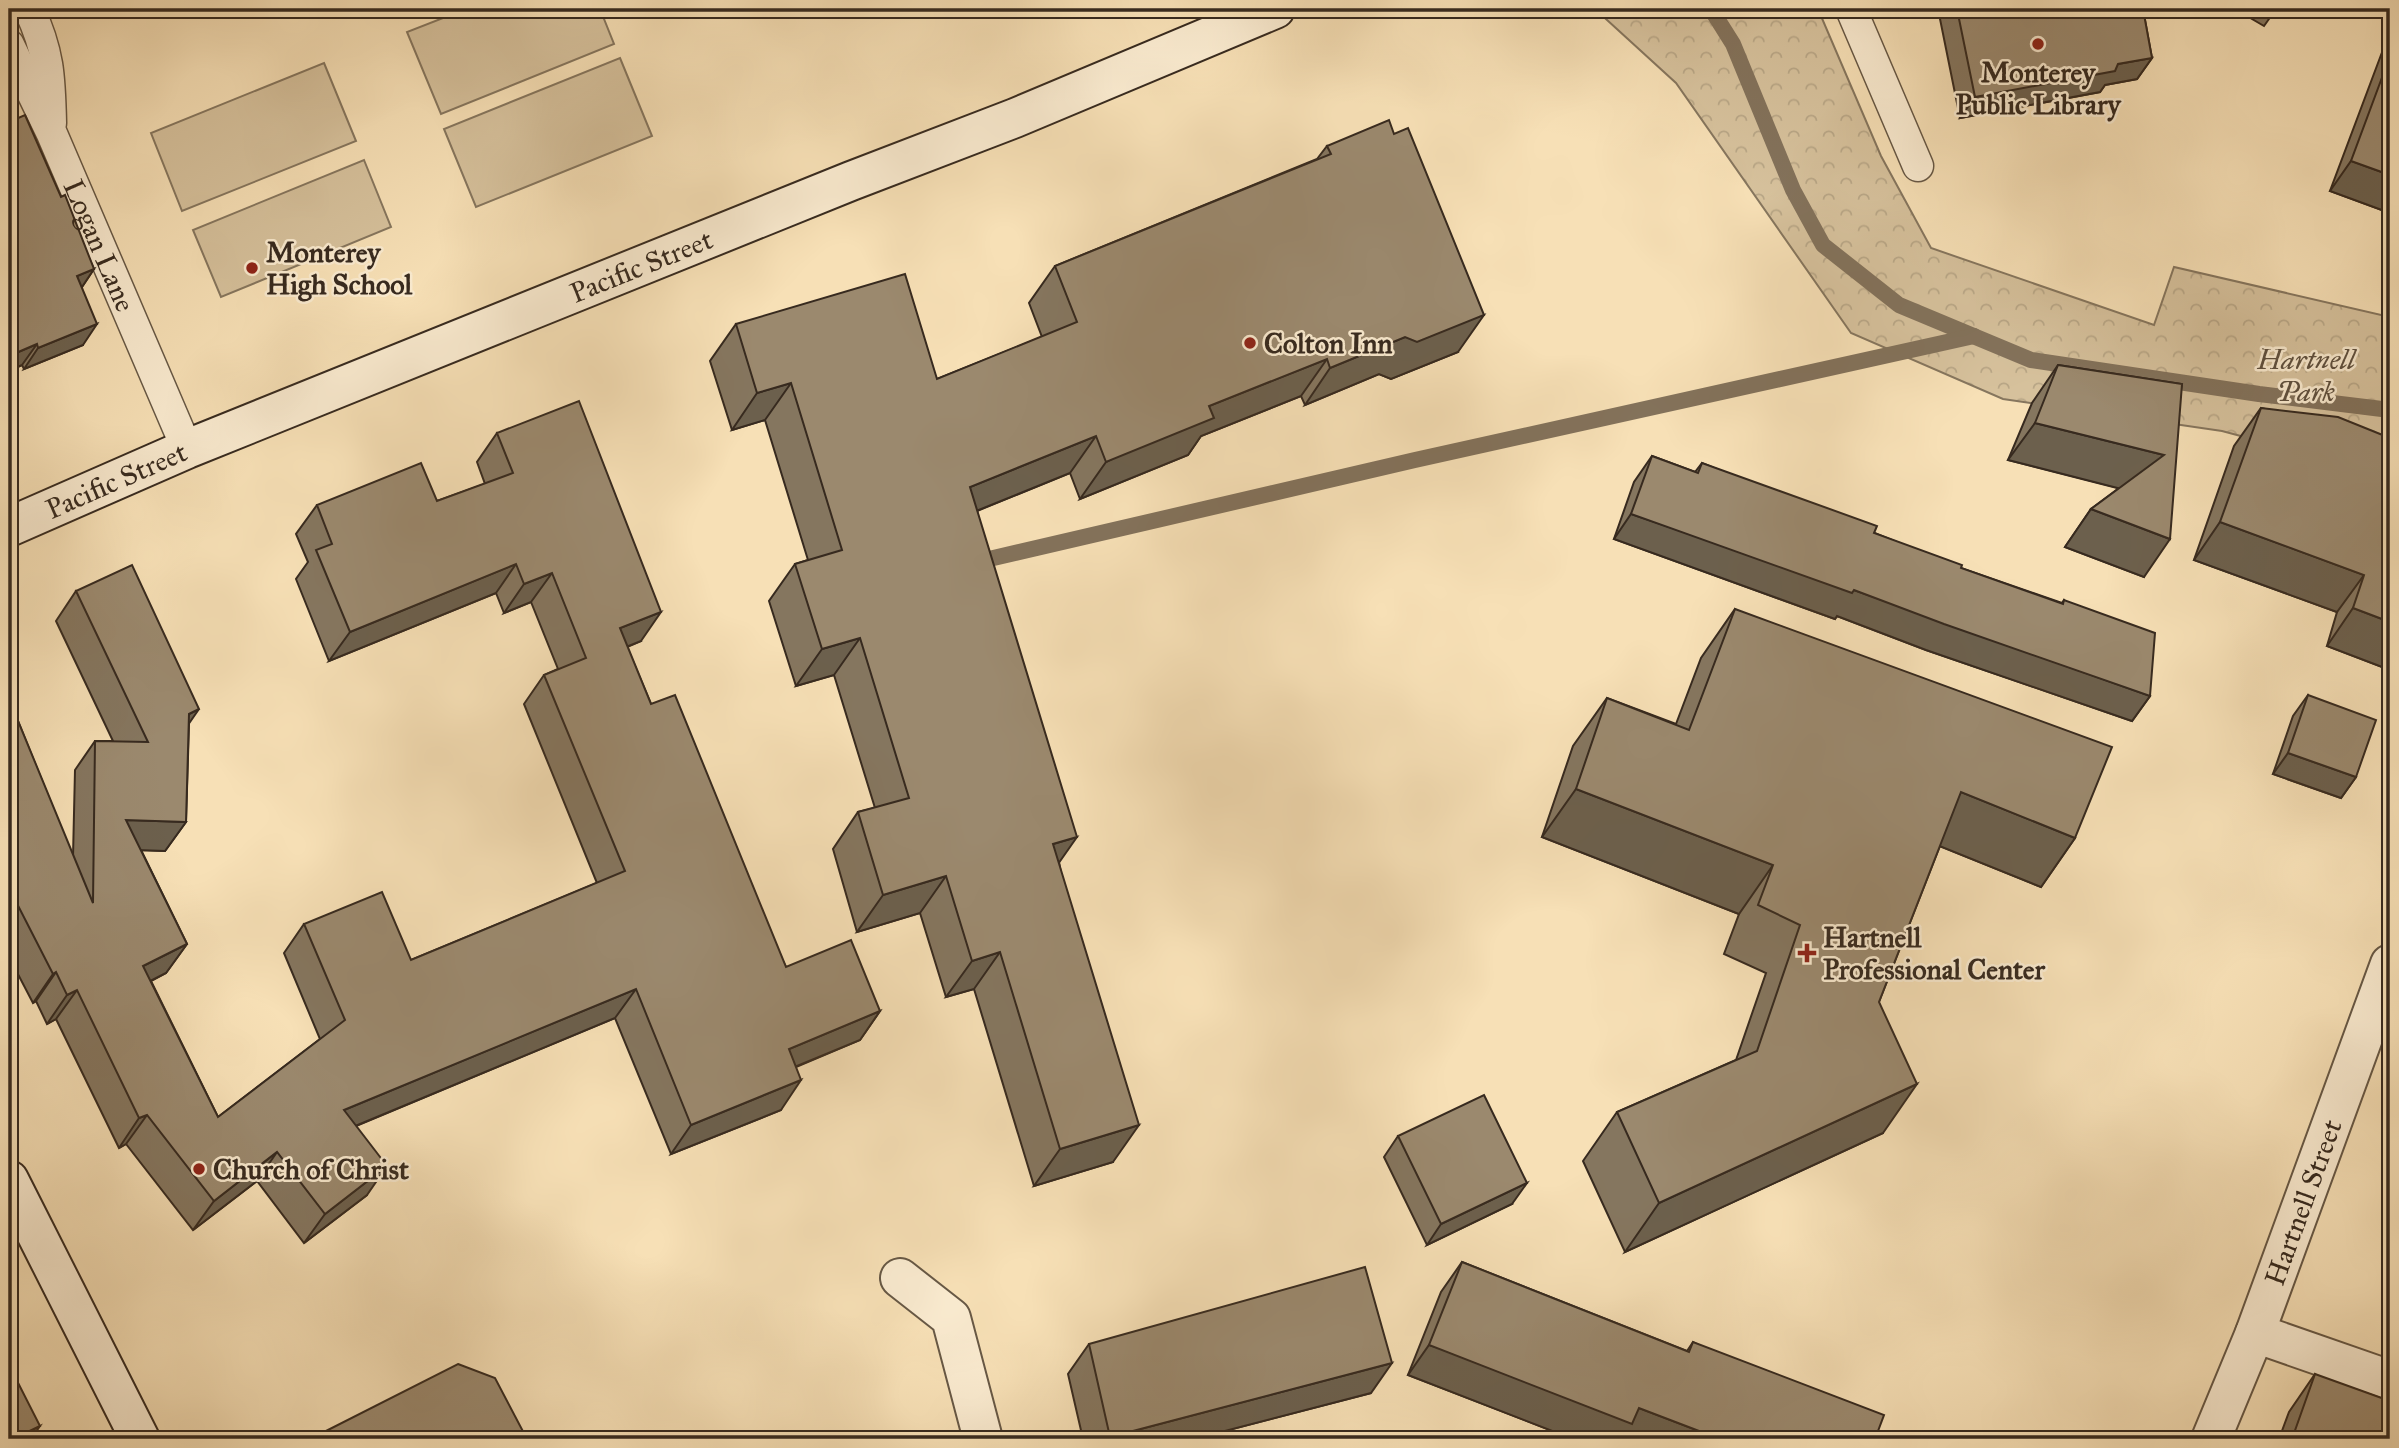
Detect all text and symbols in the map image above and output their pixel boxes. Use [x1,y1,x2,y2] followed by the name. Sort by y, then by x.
[2030,36,2046,52] marker: Monterey Public Library
[1955,55,2121,122] place label: Monterey Public Library
[56,174,143,317] street label: Logan Lane
[565,222,718,311] street label: Pacific Street
[266,235,412,302] place label: Monterey High School
[244,260,260,276] marker: Monterey High School
[1264,326,1392,361] place label: Colton Inn
[1242,335,1258,351] marker: Colton Inn
[2256,342,2358,409] park label: Hartnell Park
[40,434,192,527] street label: Pacific Street
[1823,920,2046,987] place label: Hartnell Professional Center
[1797,943,1817,963] marker: Hartnell Professional Center
[2257,1115,2350,1290] street label: Hartnell Street
[213,1152,409,1187] place label: Church of Christ
[191,1161,207,1177] marker: Church of Christ

